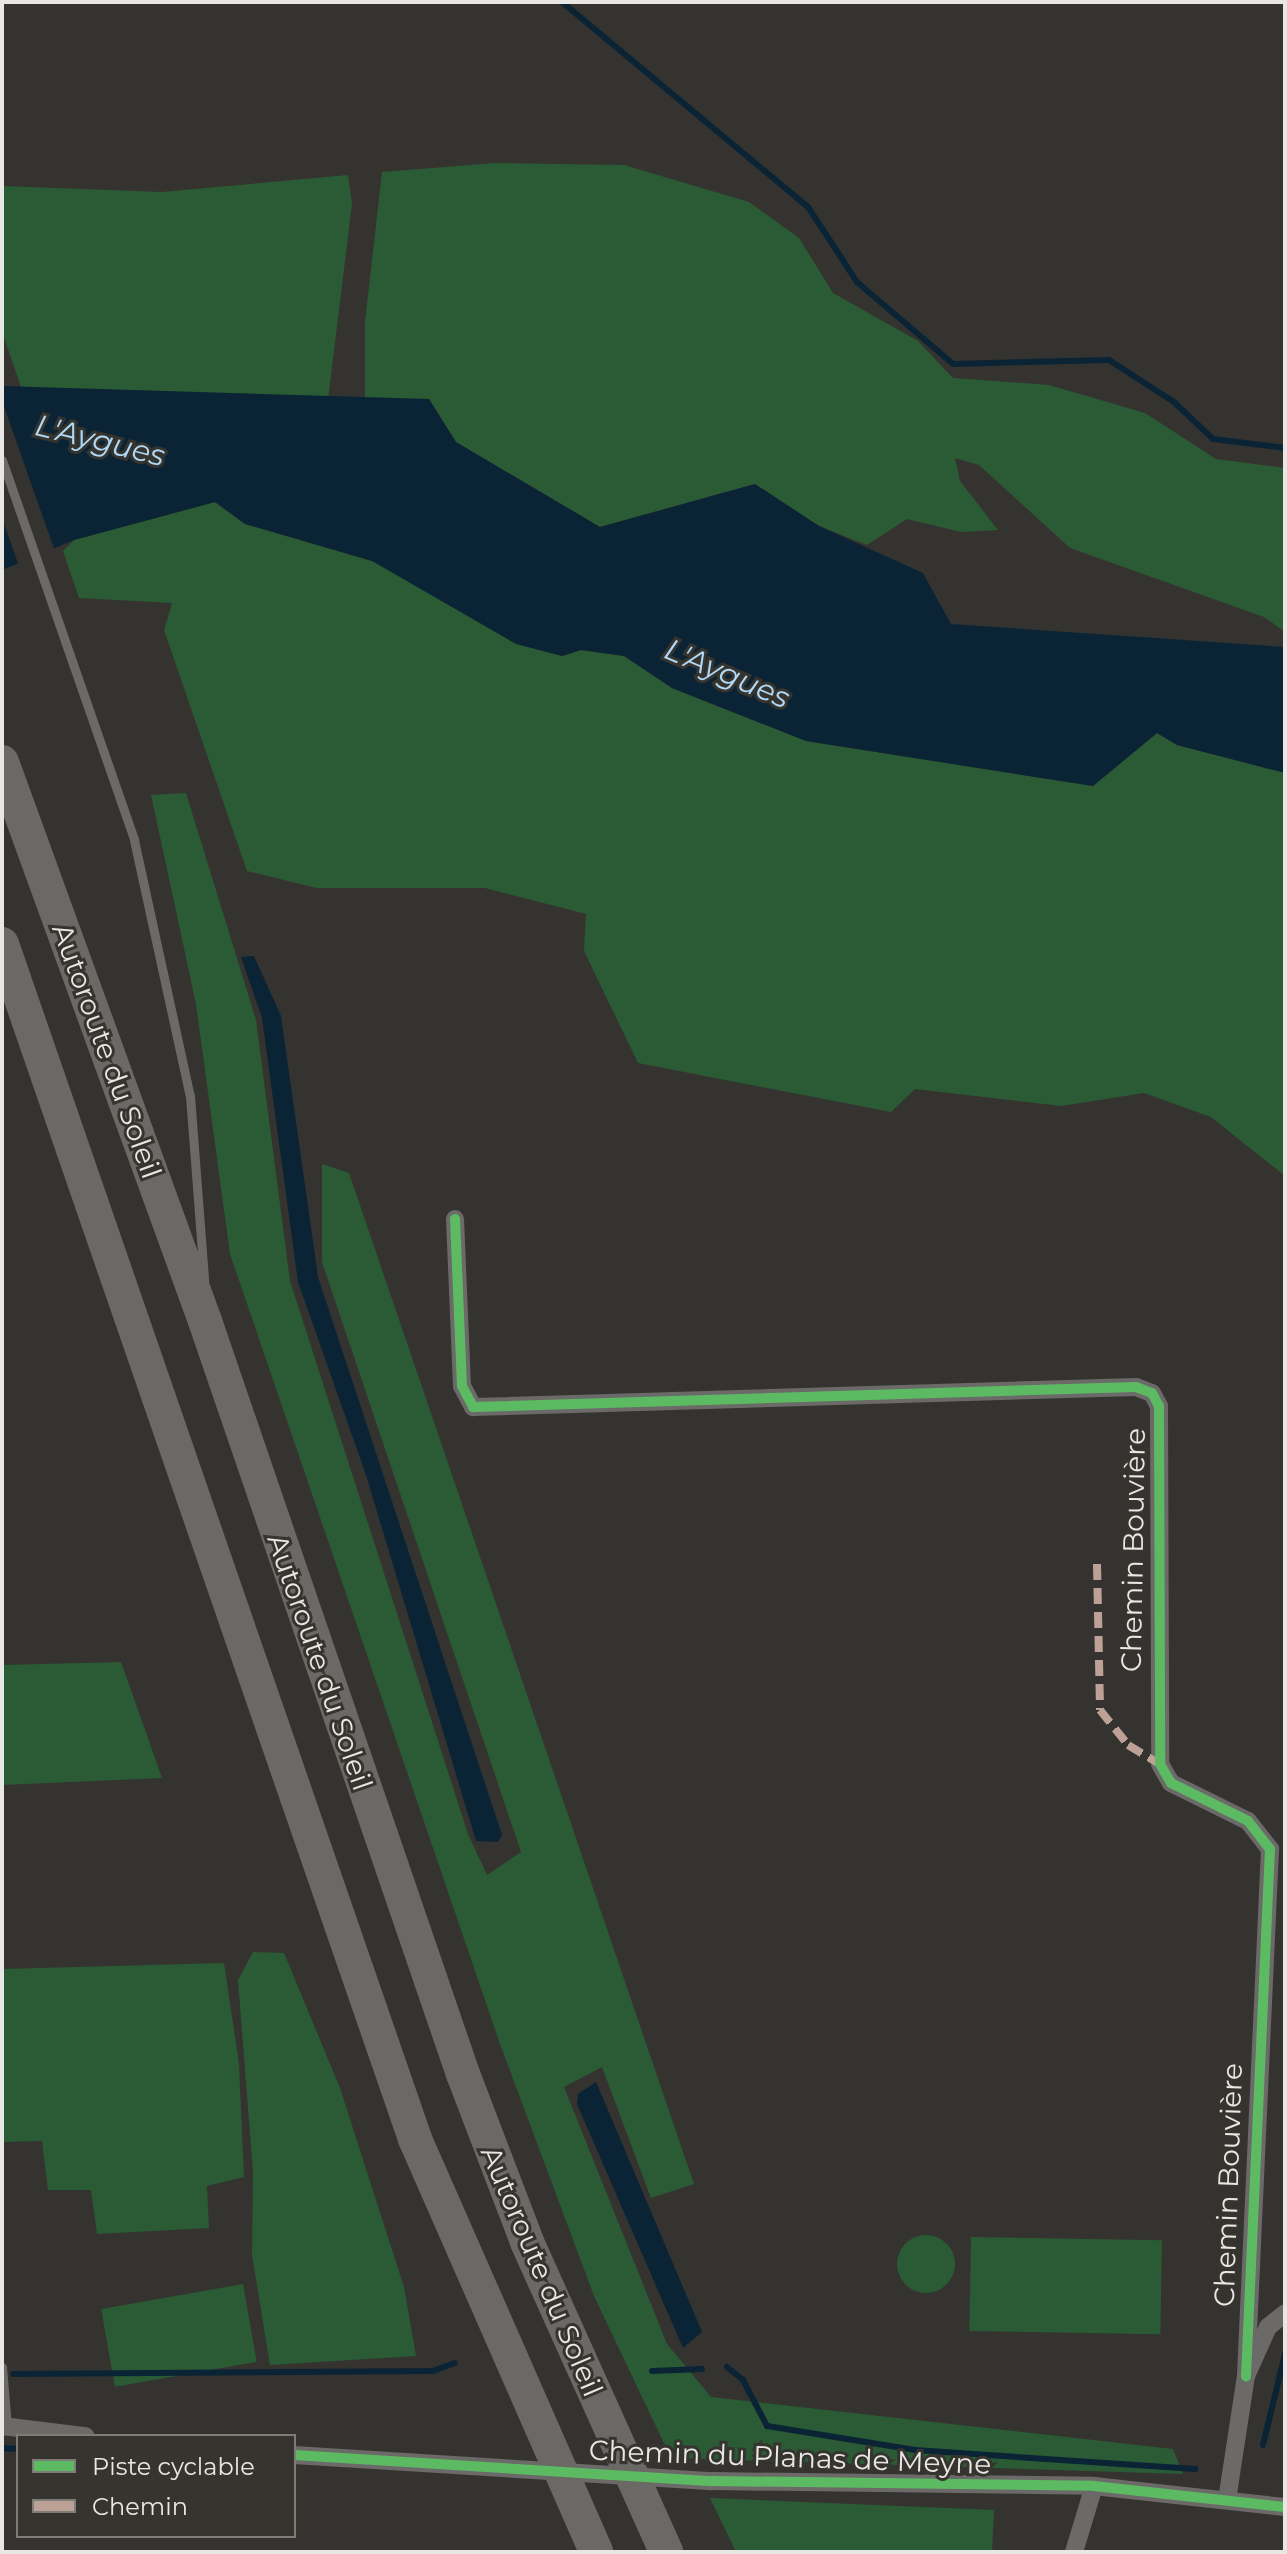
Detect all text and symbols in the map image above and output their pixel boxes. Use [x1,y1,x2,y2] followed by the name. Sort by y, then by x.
[31,408,169,474] water label: L'Aygues
[659,632,795,716] water label: L'Aygues
[45,919,169,1183] street label: Autoroute du Soleil
[1114,1428,1152,1672] street label: Chemin Bouvière
[260,1529,380,1795] street label: Autoroute du Soleil
[1207,2062,1249,2308] street label: Chemin Bouvière
[474,2141,610,2401] street label: Autoroute du Soleil
[588,2433,992,2481] street label: Chemin du Planas de Meyne
[16,2434,296,2538] legend
[92,2452,255,2481] text: Piste cyclable
[92,2492,188,2521] text: Chemin

